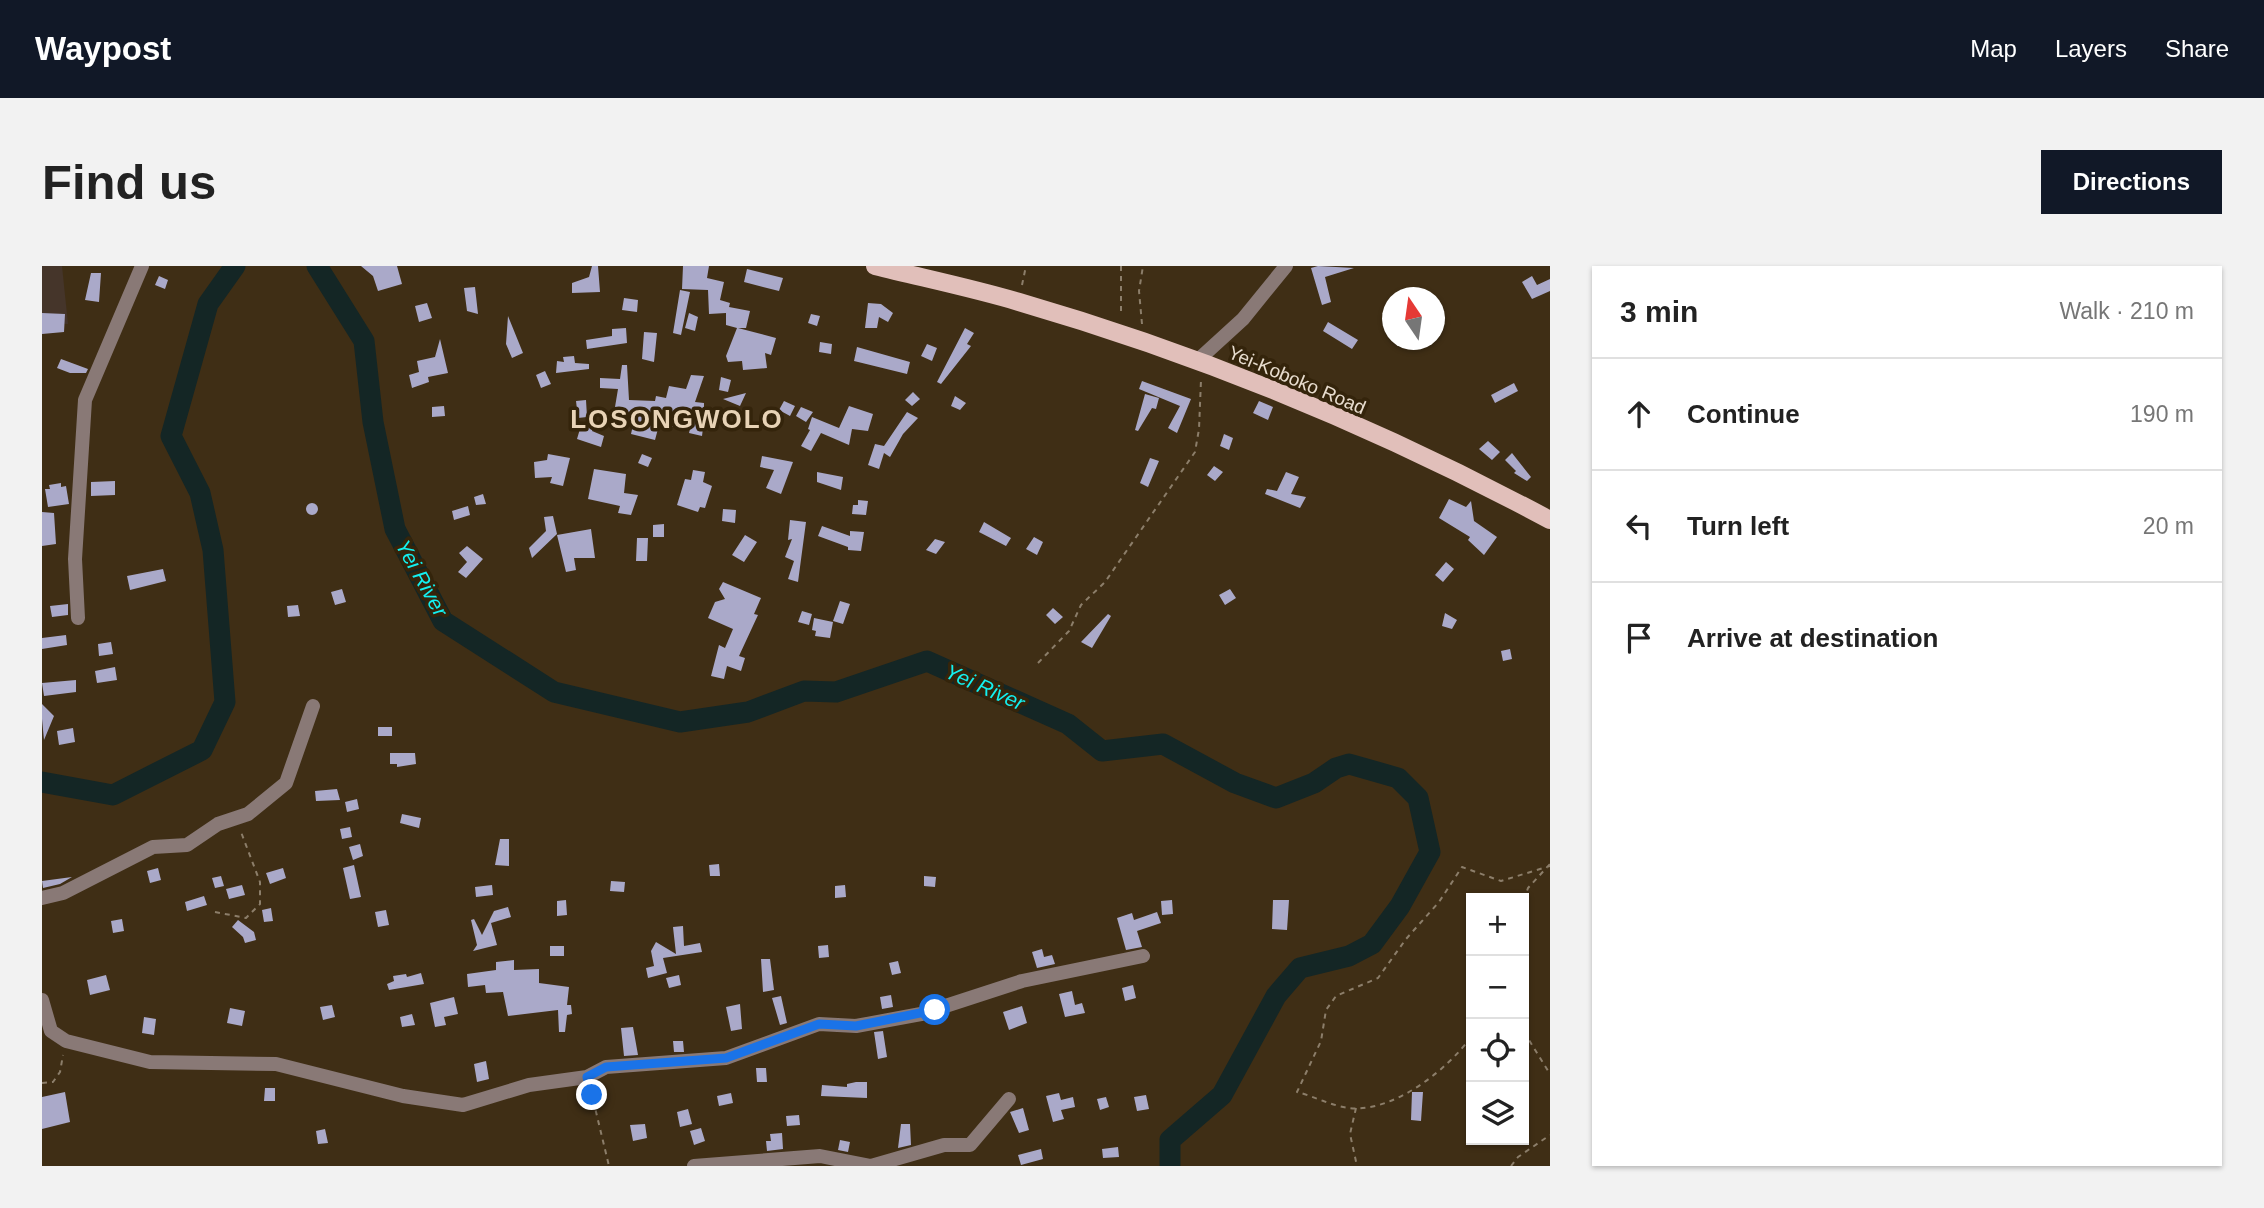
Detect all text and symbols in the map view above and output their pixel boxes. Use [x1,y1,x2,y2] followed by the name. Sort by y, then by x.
[35,30,171,67] text: Waypost
[1970,35,2017,62] text: Map
[2055,35,2127,62] text: Layers
[2165,35,2229,62] text: Share
[2041,150,2222,214] button: Directions
[42,155,216,209] text: Find us
[1382,287,1445,350] north arrow
[1620,295,1698,328] text: 3 min
[2059,298,2194,324] text: Walk · 210 m
[1225,342,1369,418] street label: Yei-Koboko Road
[1620,395,1658,433] icon: ahead
[1687,399,1800,429] text: Continue
[2130,401,2194,427] text: 190 m
[570,404,784,434] district label: LOSONGWOLO
[1620,507,1658,545] icon: left
[1687,511,1789,541] text: Turn left
[2143,513,2194,539] text: 20 m
[392,536,453,621] water label: Yei River
[1620,619,1658,657] icon: arrive
[1687,623,1938,653] text: Arrive at destination
[942,659,1029,715] water label: Yei River
[1466,893,1529,1145] map controls
[1466,893,1529,956] button: +
[1466,956,1529,1019] button: −
[919,994,950,1025] route start
[1466,1019,1529,1082] button: locate
[576,1079,607,1110] route end
[1466,1082,1529,1145] button: layers

